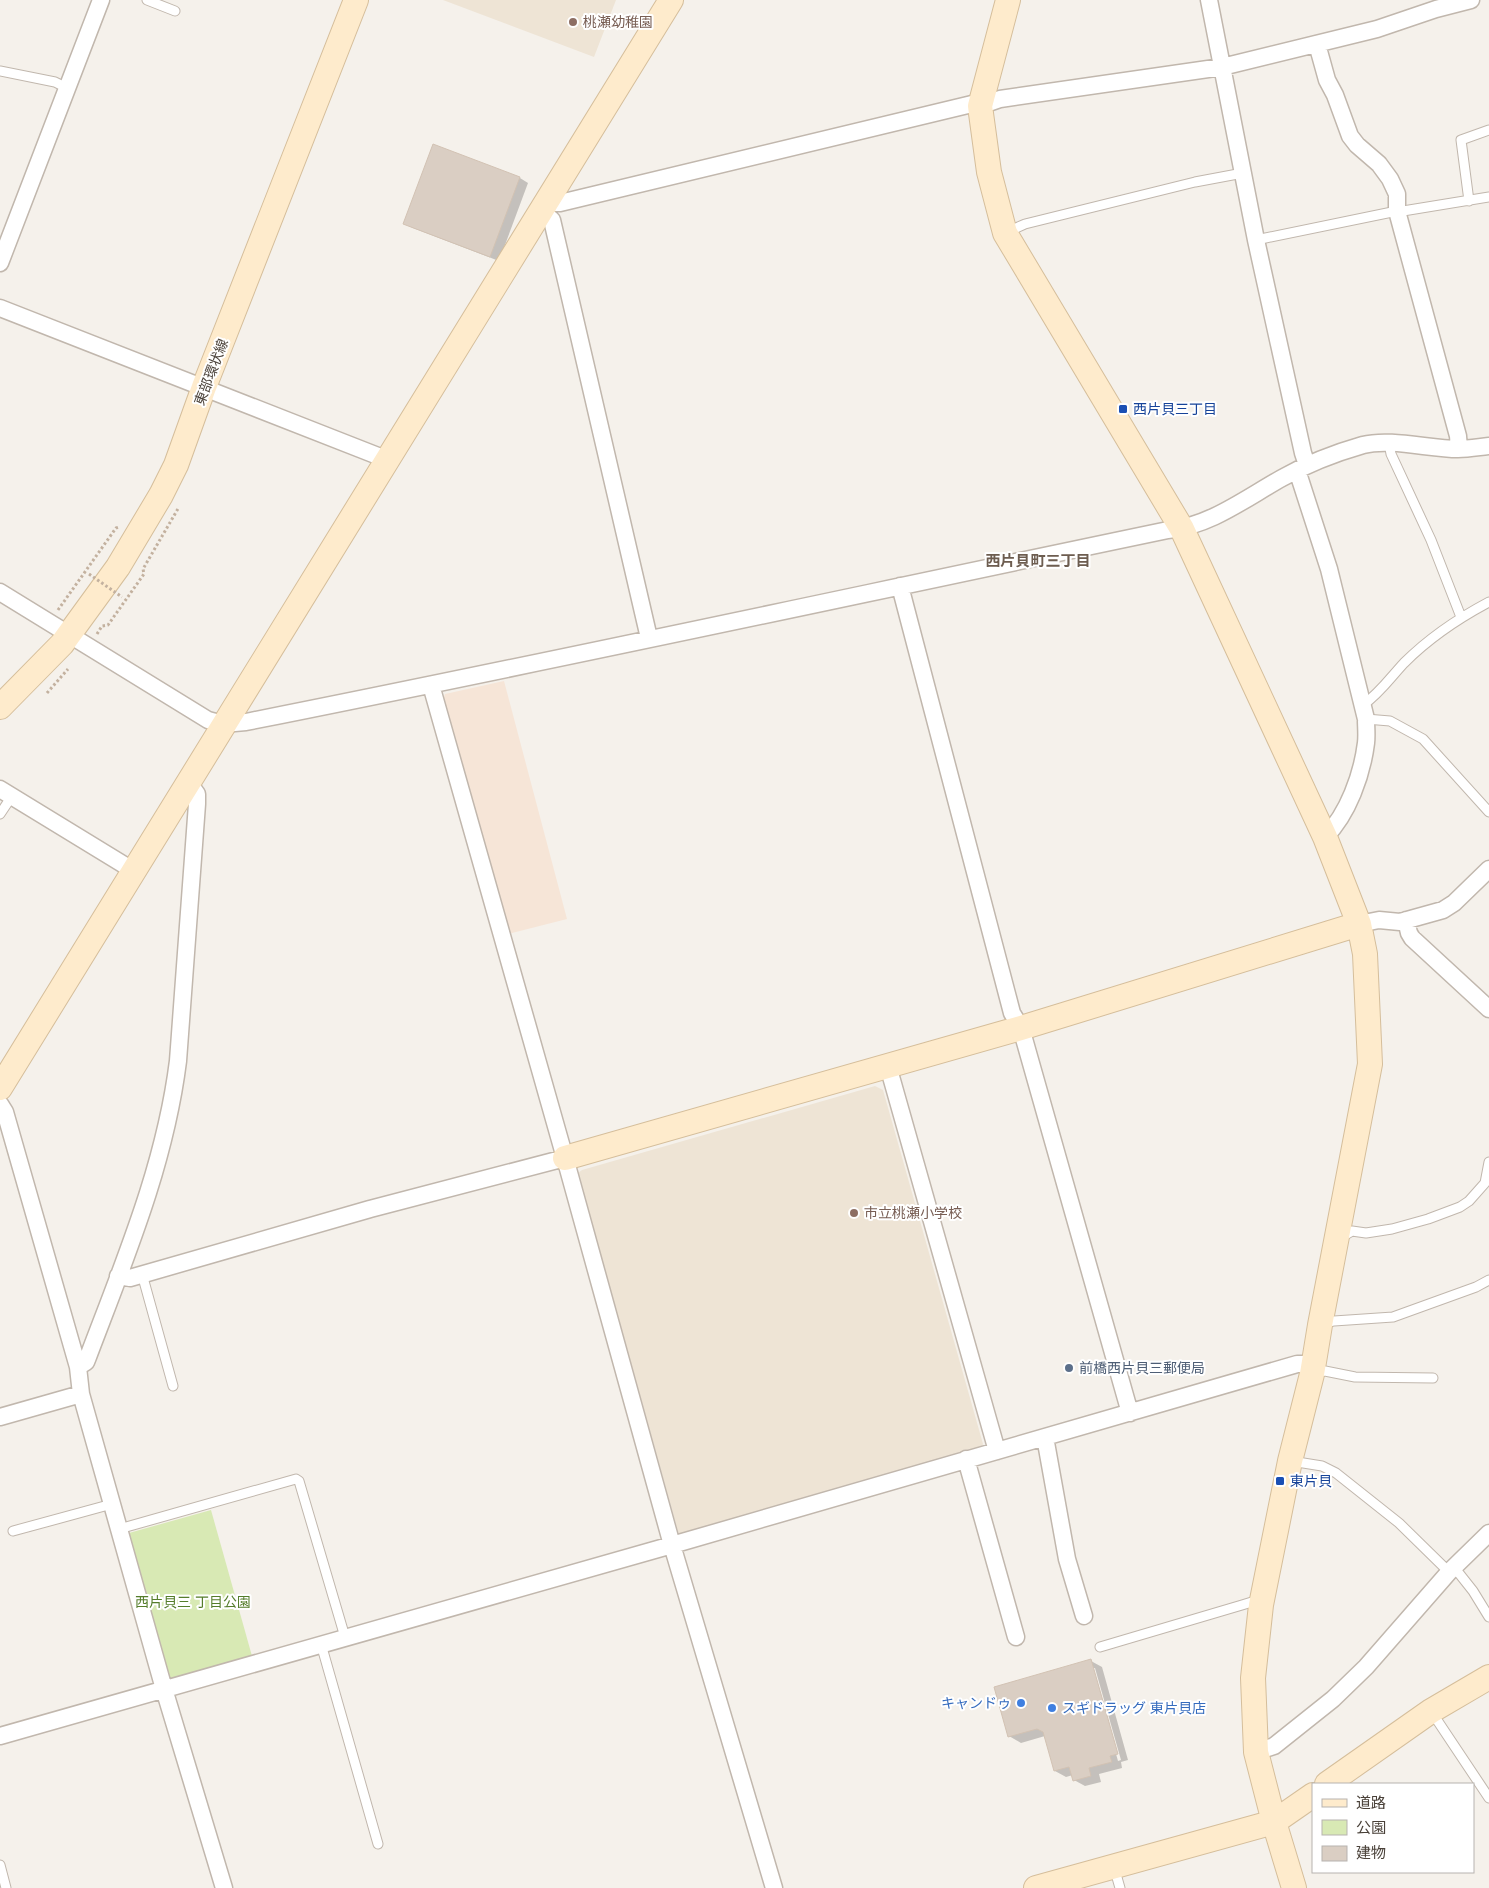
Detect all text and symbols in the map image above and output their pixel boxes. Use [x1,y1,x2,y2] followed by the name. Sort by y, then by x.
[583,14,653,30] place label: 桃瀬幼稚園
[567,16,579,28] marker: 桃瀬幼稚園
[191,336,231,408] street label: 東部環状線
[1133,401,1217,417] place label: 西片貝三丁目
[1117,403,1129,415] marker: 西片貝三丁目
[985,552,1091,569] district label: 西片貝町三丁目
[864,1205,962,1221] place label: 市立桃瀬小学校
[848,1207,860,1219] marker: 市立桃瀬小学校
[1079,1360,1205,1376] place label: 前橋西片貝三郵便局
[1063,1362,1075,1374] marker: 前橋西片貝三郵便局
[1290,1473,1332,1489] place label: 東片貝
[1274,1475,1286,1487] marker: 東片貝
[135,1594,251,1610] park label: 西片貝三 丁目公園
[941,1695,1011,1711] place label: キャンドゥ
[1015,1697,1027,1709] marker: キャンドゥ
[1062,1700,1206,1716] place label: スギドラッグ 東片貝店
[1046,1702,1058,1714] marker: スギドラッグ 東片貝店
[1312,1783,1474,1873] legend
[1356,1794,1386,1811] text: 道路
[1356,1819,1386,1836] text: 公園
[1356,1844,1386,1861] text: 建物

